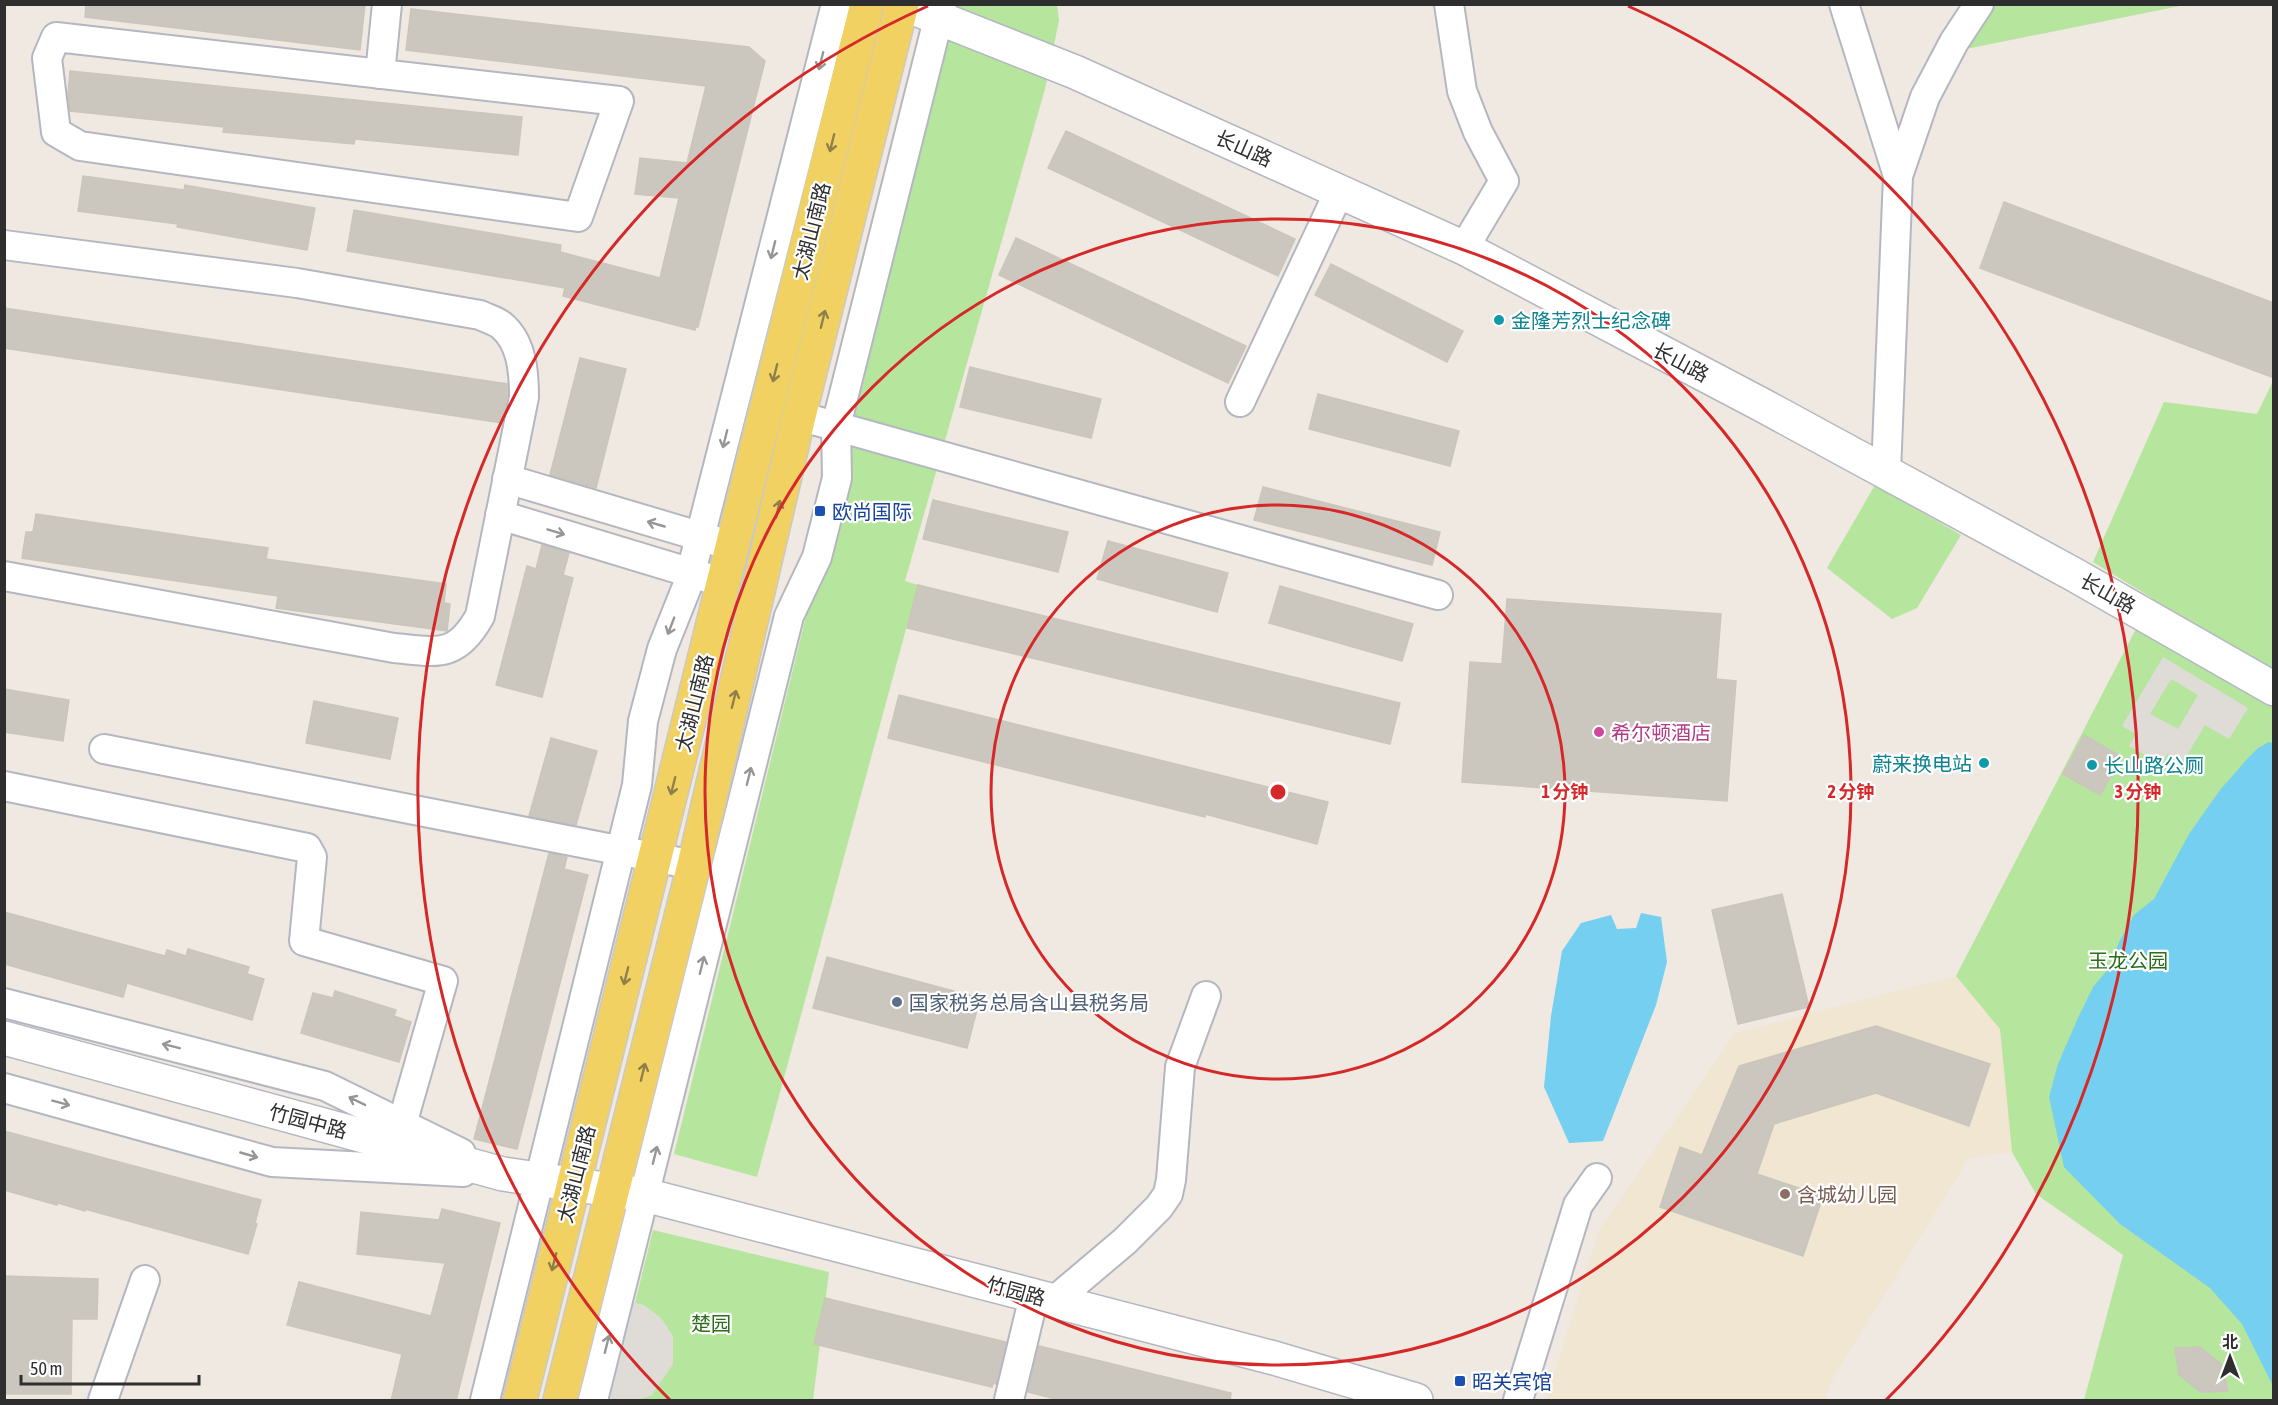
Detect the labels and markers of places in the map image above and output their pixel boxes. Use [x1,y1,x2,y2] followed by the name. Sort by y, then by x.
[1511,309,1671,332] place label: 金隆芳烈士纪念碑
[1492,313,1506,327] marker: 金隆芳烈士纪念碑
[832,500,912,523] place label: 欧尚国际
[813,504,827,518] marker: 欧尚国际
[1611,721,1711,744] place label: 希尔顿酒店
[1592,725,1606,739] marker: 希尔顿酒店
[1872,752,1972,775] place label: 蔚来换电站
[2104,754,2204,777] place label: 长山路公厕
[1977,756,1991,770] marker: 蔚来换电站
[2085,758,2099,772] marker: 长山路公厕
[1268,782,1288,802] centre of rings
[909,991,1149,1014] place label: 国家税务总局含山县税务局
[890,995,904,1009] marker: 国家税务总局含山县税务局
[1797,1183,1897,1206] place label: 含城幼儿园
[1778,1187,1792,1201] marker: 含城幼儿园
[1472,1370,1552,1393] place label: 昭关宾馆
[1453,1374,1467,1388] marker: 昭关宾馆

